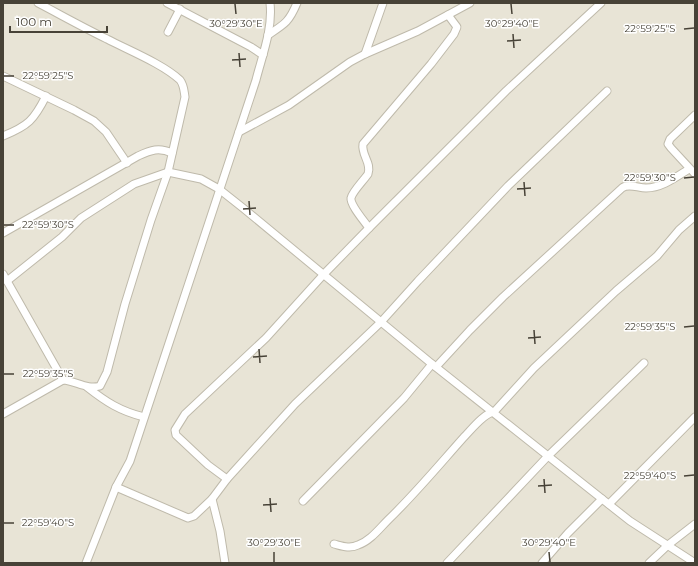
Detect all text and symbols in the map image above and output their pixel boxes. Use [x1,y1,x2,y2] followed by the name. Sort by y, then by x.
[10,8,107,34] scale bar
[16,14,52,29] text: 100 m
[209,17,263,30] text: 30°29'30"E
[485,17,539,30] text: 30°29'40"E
[625,22,675,35] text: 22°59'25"S
[23,69,73,82] text: 22°59'25"S
[624,171,676,184] text: 22°59'30"S
[22,218,74,231] text: 22°59'30"S
[625,320,675,333] text: 22°59'35"S
[23,367,73,380] text: 22°59'35"S
[624,469,676,482] text: 22°59'40"S
[22,516,74,529] text: 22°59'40"S
[247,536,301,549] text: 30°29'30"E
[522,536,576,549] text: 30°29'40"E

